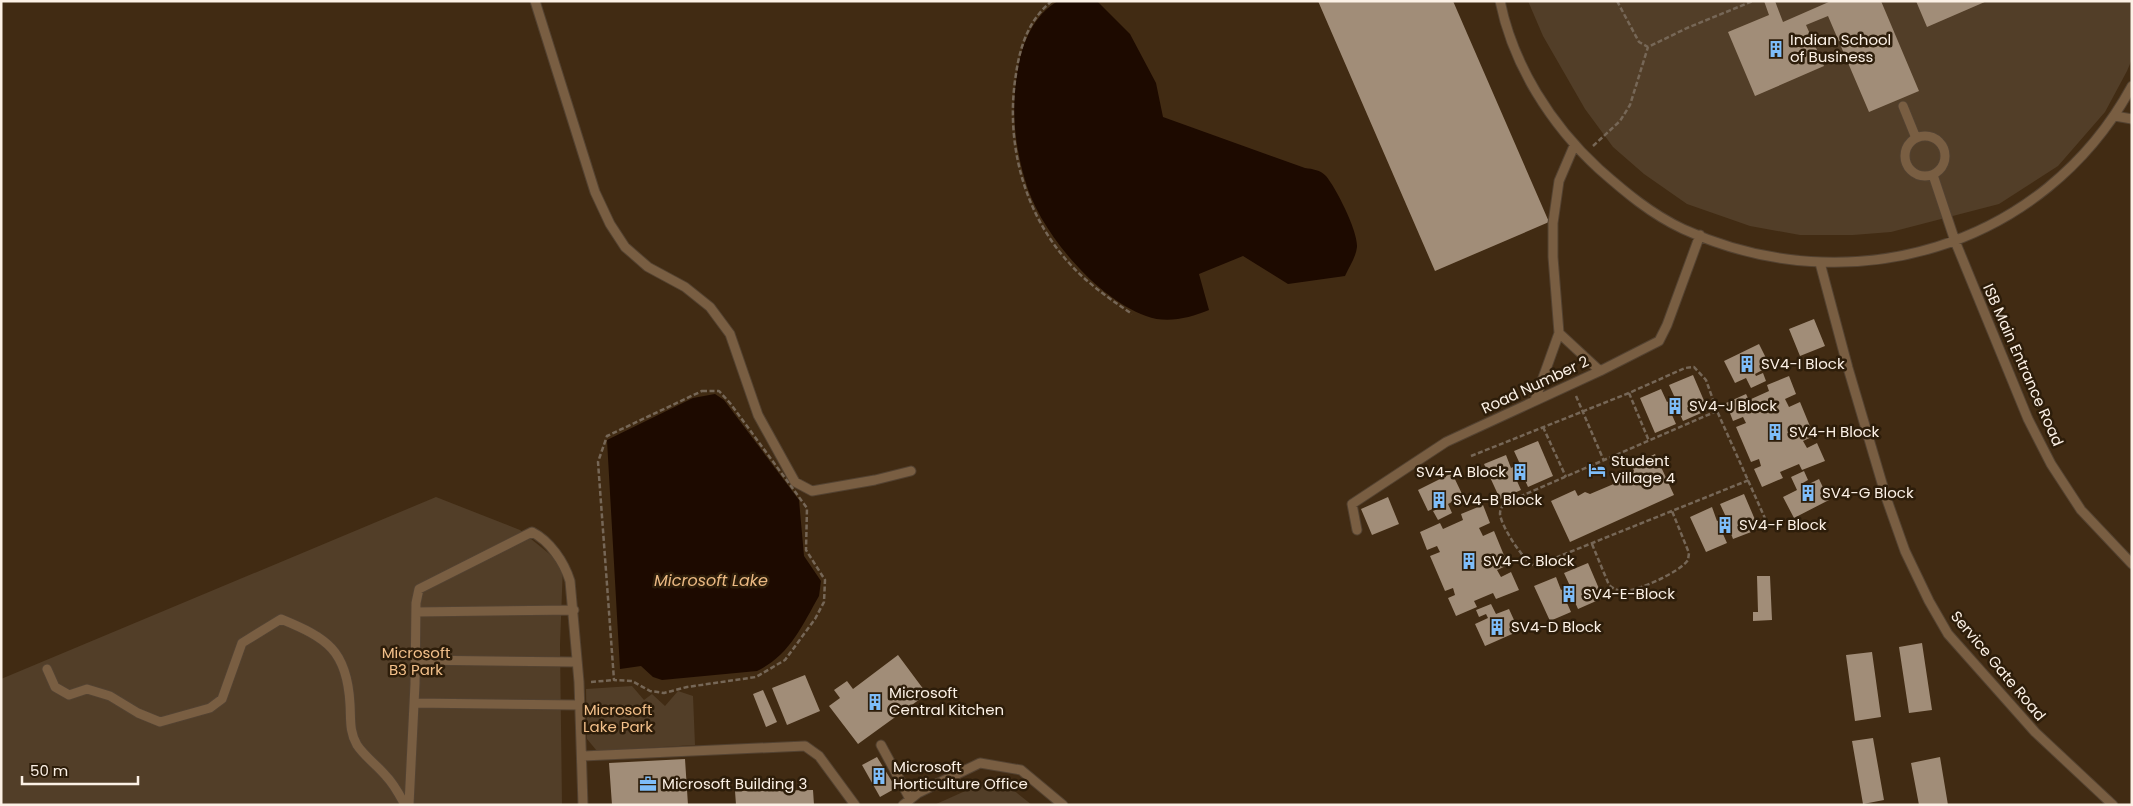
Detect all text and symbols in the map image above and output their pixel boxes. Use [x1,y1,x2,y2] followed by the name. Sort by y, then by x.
[1790,29,1891,67] place label: Indian School of Business
[1766,39,1786,59] building icon: Indian School of Business
[1978,280,2069,449] street label: ISB Main Entrance Road
[1478,350,1592,419] street label: Road Number 2
[1761,353,1845,374] place label: SV4-I Block
[1737,354,1757,374] building icon: SV4-I Block
[1689,395,1777,416] place label: SV4-J Block
[1665,396,1685,416] building icon: SV4-J Block
[1789,421,1880,442] place label: SV4-H Block
[1765,422,1785,442] building icon: SV4-H Block
[1611,450,1675,488] place label: Student Village 4
[1587,460,1607,480] hotel icon: Student Village 4
[1416,461,1506,482] place label: SV4-A Block
[1510,462,1530,482] building icon: SV4-A Block
[1822,482,1914,503] place label: SV4-G Block
[1798,483,1818,503] building icon: SV4-G Block
[1453,489,1542,510] place label: SV4-B Block
[1429,490,1449,510] building icon: SV4-B Block
[1739,514,1827,535] place label: SV4-F Block
[1715,515,1735,535] building icon: SV4-F Block
[1483,550,1575,571] place label: SV4-C Block
[1459,551,1479,571] building icon: SV4-C Block
[654,569,768,592] water label: Microsoft Lake
[1583,583,1675,604] place label: SV4-E-Block
[1559,584,1579,604] building icon: SV4-E-Block
[1946,606,2051,725] street label: Service Gate Road
[1511,616,1602,637] place label: SV4-D Block
[1487,617,1507,637] building icon: SV4-D Block
[382,642,450,680] park label: Microsoft B3 Park
[889,682,1004,720] place label: Microsoft Central Kitchen
[865,692,885,712] building icon: Microsoft Central Kitchen
[583,699,653,737] park label: Microsoft Lake Park
[22,754,139,786] scale bar
[893,756,1028,794] place label: Microsoft Horticulture Office
[30,760,68,781] text: 50 m
[869,766,889,786] building icon: Microsoft Horticulture Office
[662,773,807,794] place label: Microsoft Building 3
[638,774,658,794] office icon: Microsoft Building 3

